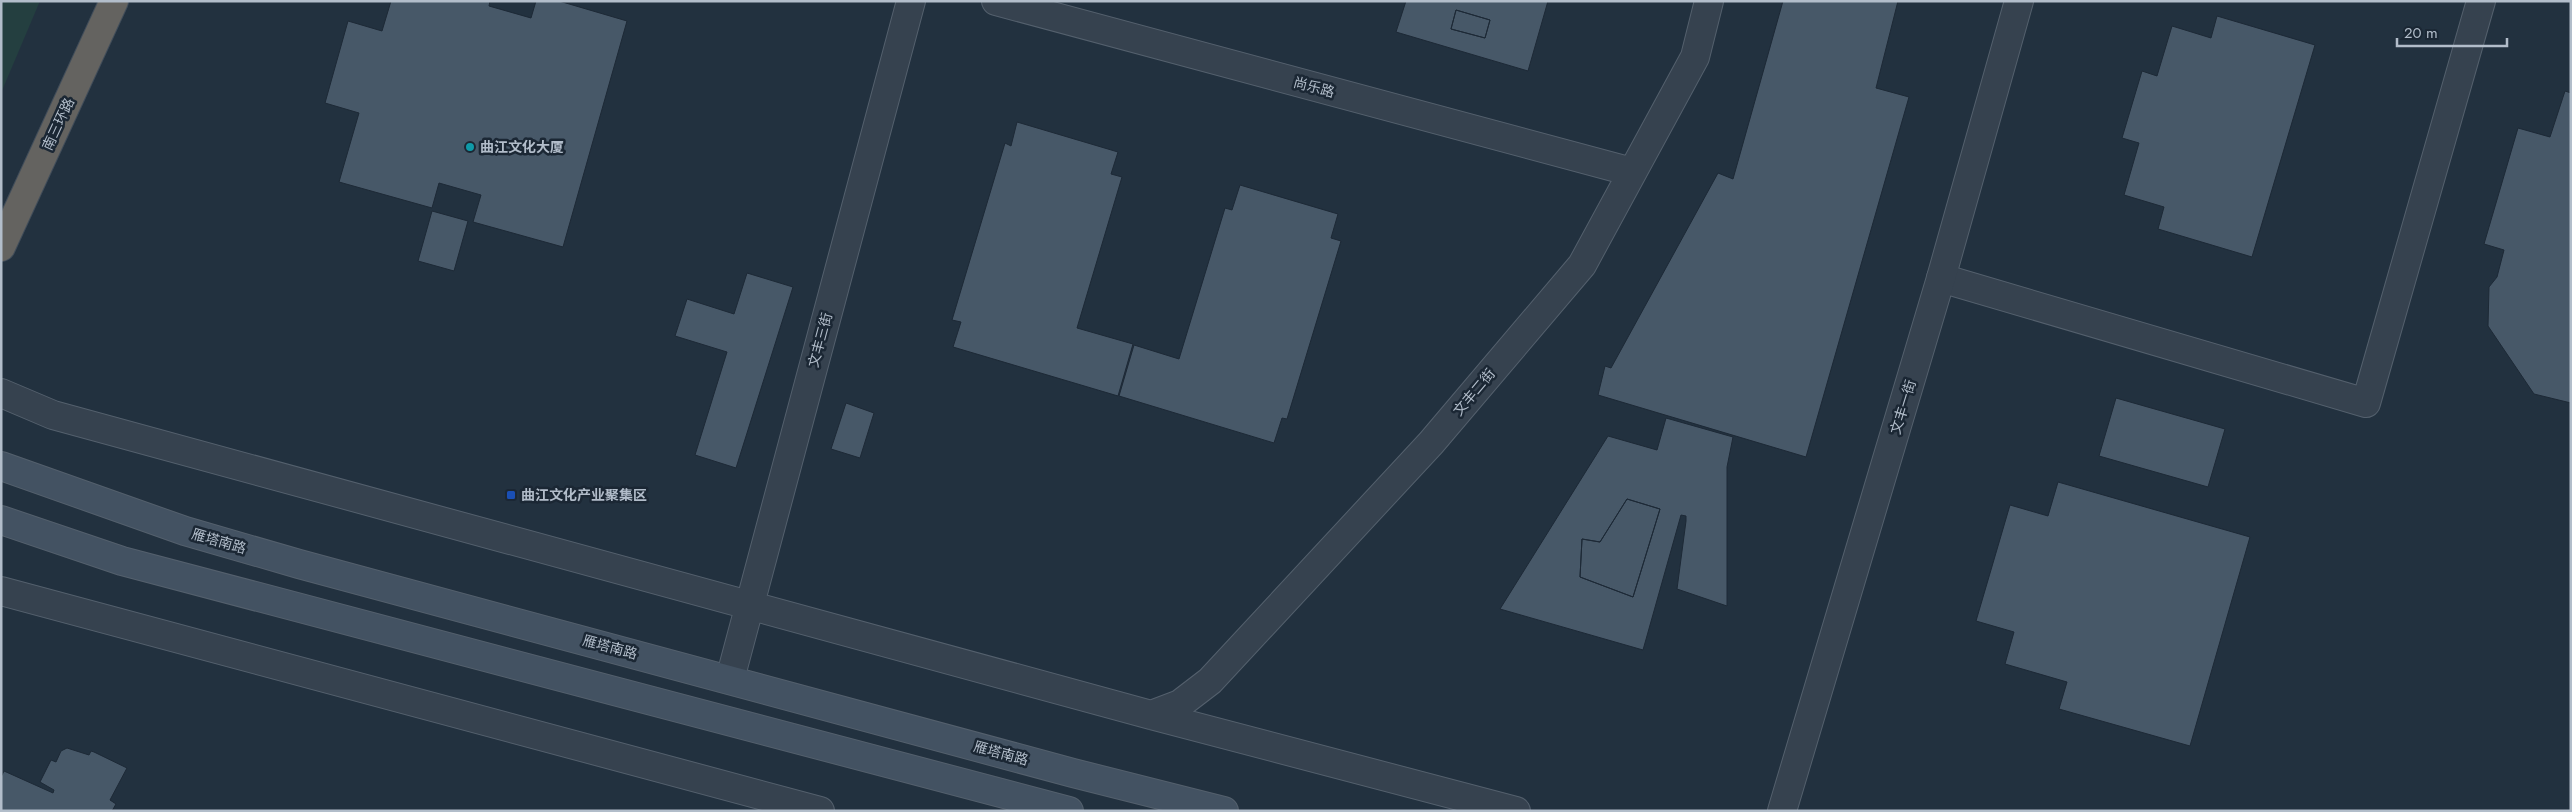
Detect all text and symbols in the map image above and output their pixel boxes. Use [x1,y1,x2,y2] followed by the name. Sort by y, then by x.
[2397,15,2507,47] scale bar
[2404,22,2438,44] text: 20 m
[1291,72,1337,102] street label: 尚乐路
[37,94,79,154] street label: 南三环路
[480,137,564,157] place label: 曲江文化大厦
[464,141,476,153] marker: 曲江文化大厦
[803,310,837,370] street label: 文丰三街
[1448,364,1500,420] street label: 文丰二街
[1885,377,1921,437] street label: 文丰一街
[521,485,647,505] place label: 曲江文化产业聚集区
[505,489,517,501] marker: 曲江文化产业聚集区
[189,524,249,558] street label: 雁塔南路
[580,630,640,664] street label: 雁塔南路
[971,736,1031,770] street label: 雁塔南路

